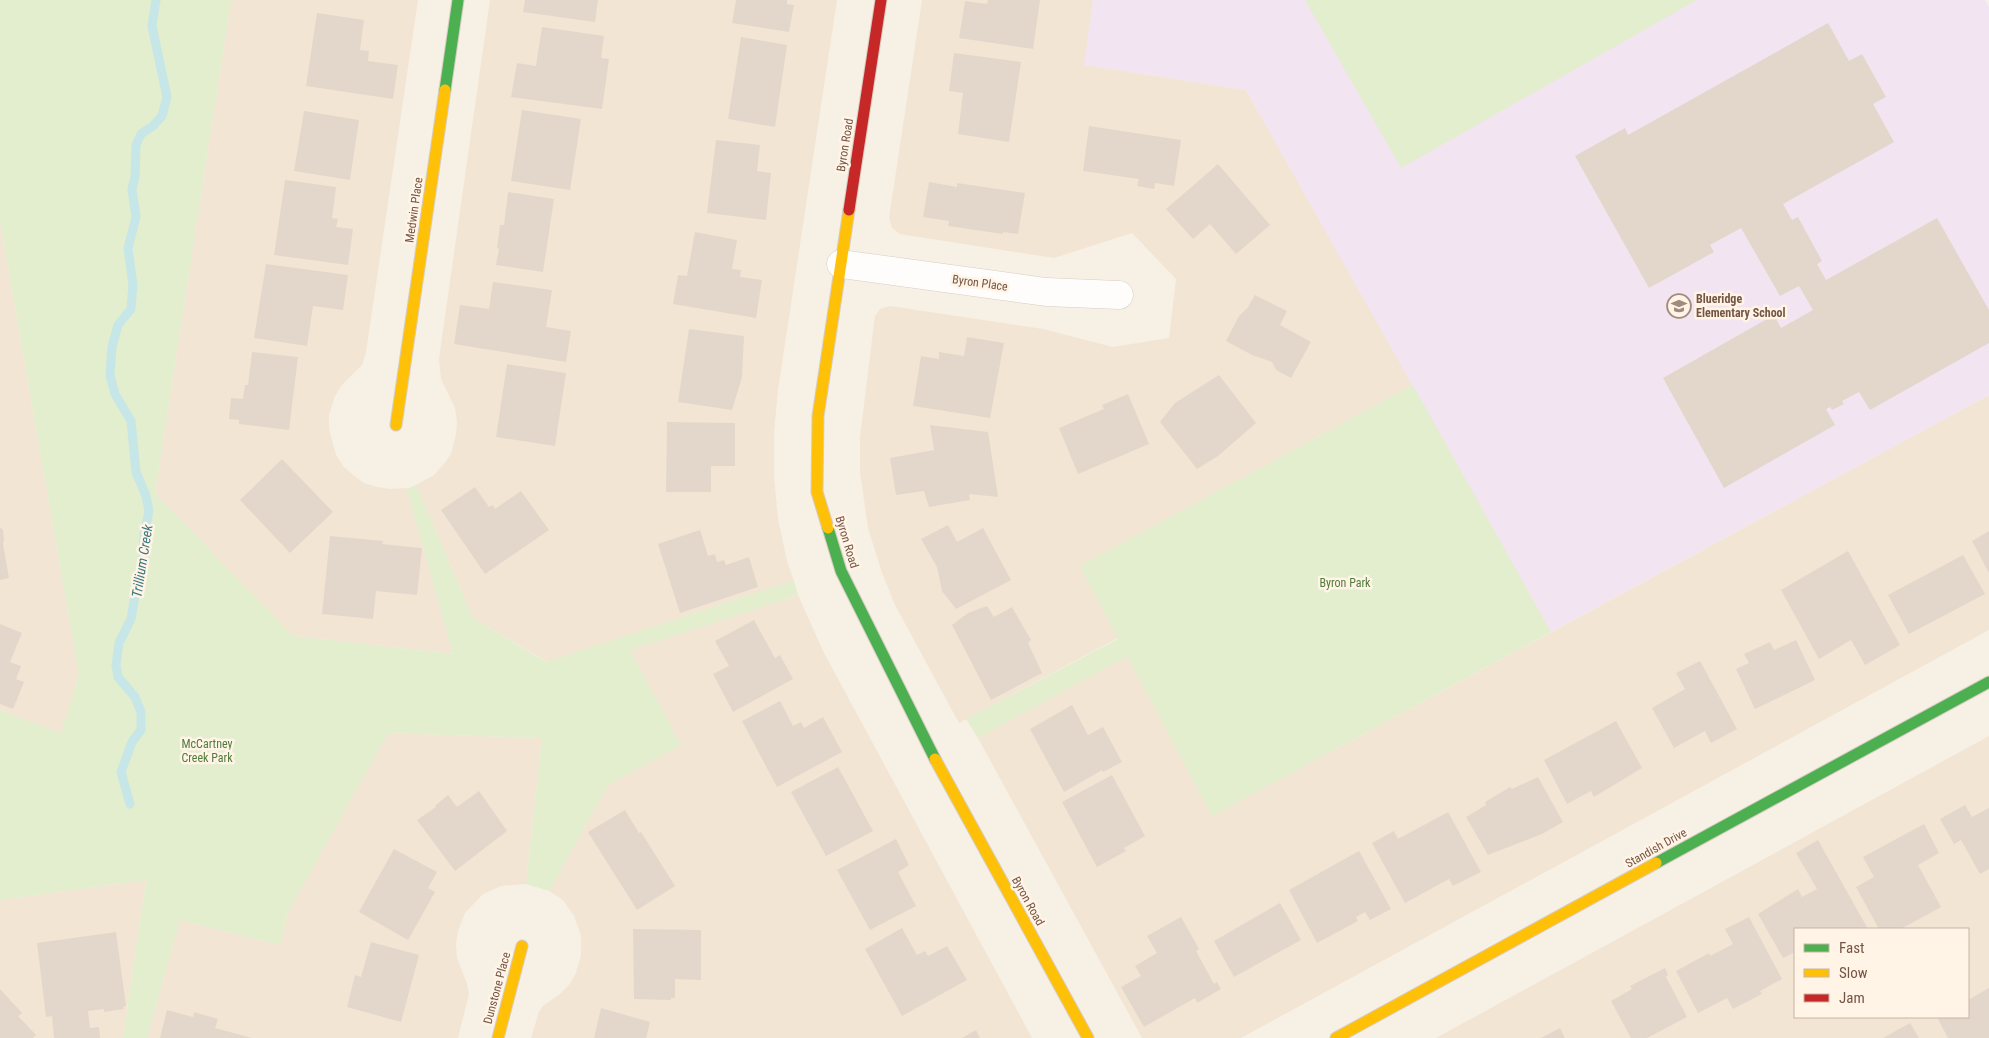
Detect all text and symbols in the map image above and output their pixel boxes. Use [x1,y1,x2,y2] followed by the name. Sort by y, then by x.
[834,117,856,173] street label: Byron Road
[402,176,426,244] street label: Medwin Place
[951,272,1009,294] street label: Byron Place
[1696,292,1786,320] place label: Blueridge Elementary School
[1666,293,1692,319] school or university icon: Blueridge Elementary School
[832,514,862,570] street label: Byron Road
[128,522,156,599] water label: Trillium Creek
[1319,576,1371,590] park label: Byron Park
[181,737,233,765] park label: McCartney Creek Park
[1623,825,1689,871] street label: Standish Drive
[1009,874,1047,928] street label: Byron Road
[1794,928,1969,1018] legend
[1839,939,1864,957] text: Fast
[481,950,513,1026] street label: Dunstone Place
[1839,964,1868,982] text: Slow
[1839,989,1865,1007] text: Jam

